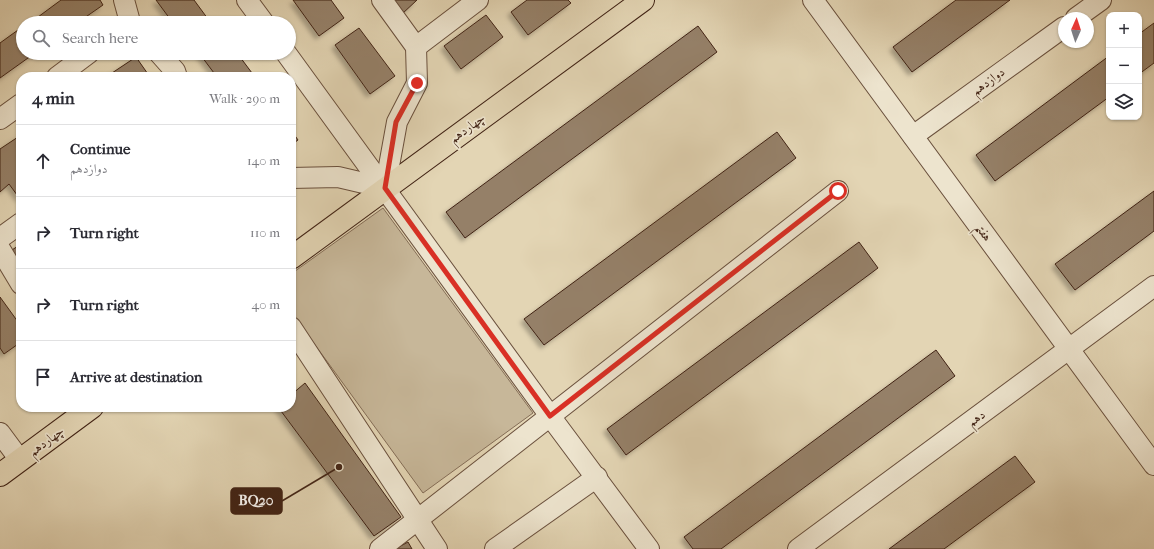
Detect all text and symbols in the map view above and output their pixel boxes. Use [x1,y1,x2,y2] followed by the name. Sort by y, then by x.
[1058,12,1094,48] north arrow
[1106,12,1142,120] map controls
[1106,12,1142,48] button: +
[16,16,296,60] search box
[30,27,52,49] icon: search
[62,29,138,47] text: Search here
[1106,48,1142,84] button: −
[968,64,1011,102] street label: دوازدهم
[408,74,426,92] route end
[1106,84,1142,120] button: layers
[32,88,75,108] text: 4 min
[209,91,280,106] text: Walk · 290 m
[446,110,491,150] street label: چهاردهم
[70,140,130,158] text: Continue
[32,150,54,172] icon: ahead
[247,153,280,168] text: 140 m
[70,161,108,176] text: دوازدهم
[829,182,847,200] route start
[968,220,995,247] street label: هفتم
[32,222,54,244] icon: right
[70,224,139,242] text: Turn right
[250,225,280,240] text: 110 m
[32,294,54,316] icon: right
[70,296,139,314] text: Turn right
[252,297,280,312] text: 40 m
[32,366,54,388] icon: arrive
[70,368,202,386] text: Arrive at destination
[964,406,991,434] street label: دهم
[25,423,70,463] street label: چهاردهم
[231,488,282,514] callout: BQ20
[239,492,274,509] text: BQ20

